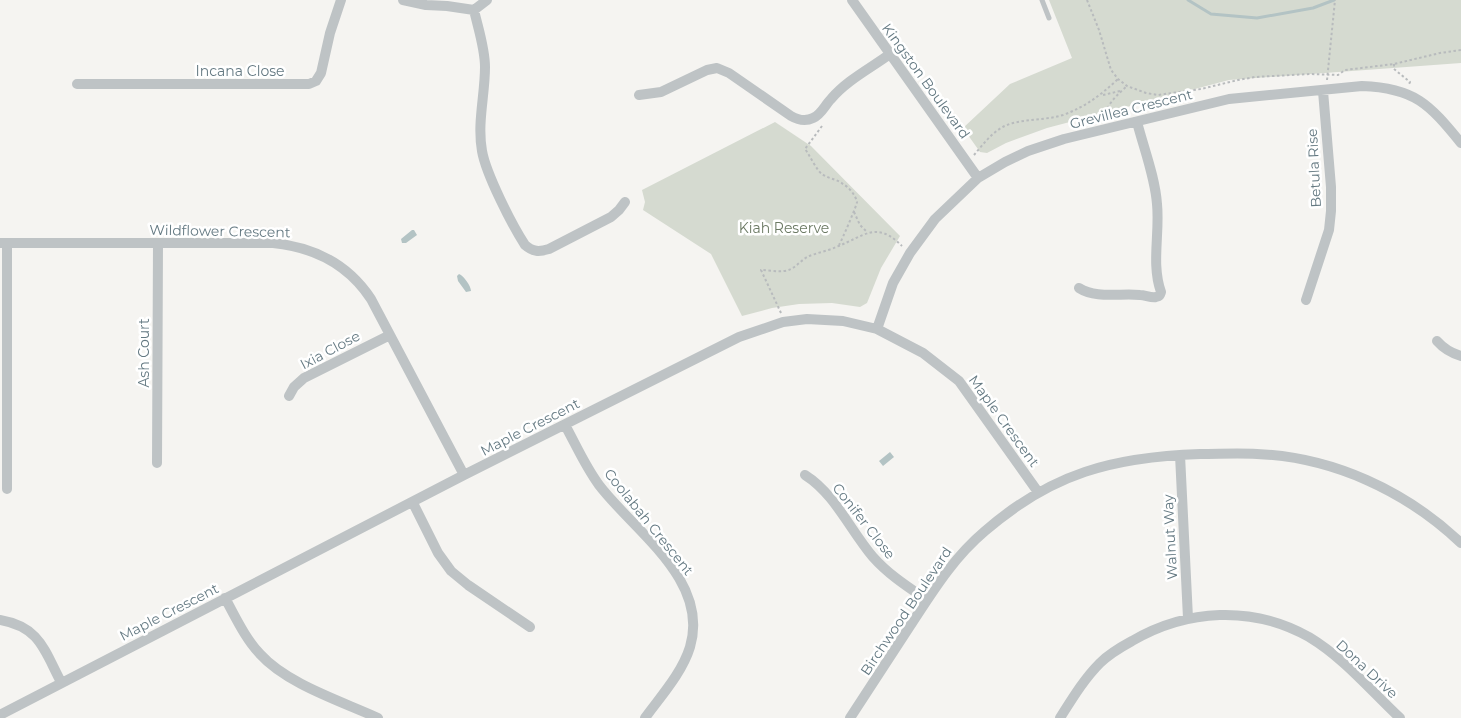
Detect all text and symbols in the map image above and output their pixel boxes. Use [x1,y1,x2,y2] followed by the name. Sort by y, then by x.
[878,20,974,142] street label: Kingston Boulevard
[196,62,284,80] street label: Incana Close
[1068,85,1194,133] street label: Grevillea Crescent
[1303,128,1325,208] street label: Betula Rise
[739,219,829,237] park label: Kiah Reserve
[149,221,291,241] street label: Wildflower Crescent
[135,318,153,388] street label: Ash Court
[297,327,363,373] street label: Ixia Close
[965,372,1044,471] street label: Maple Crescent
[477,394,583,460] street label: Maple Crescent
[600,465,698,579] street label: Coolabah Crescent
[829,479,899,563] street label: Conifer Close
[1159,493,1181,580] street label: Walnut Way
[856,543,956,679] street label: Birchwood Boulevard
[116,579,222,645] street label: Maple Crescent
[1332,636,1402,702] street label: Dona Drive

